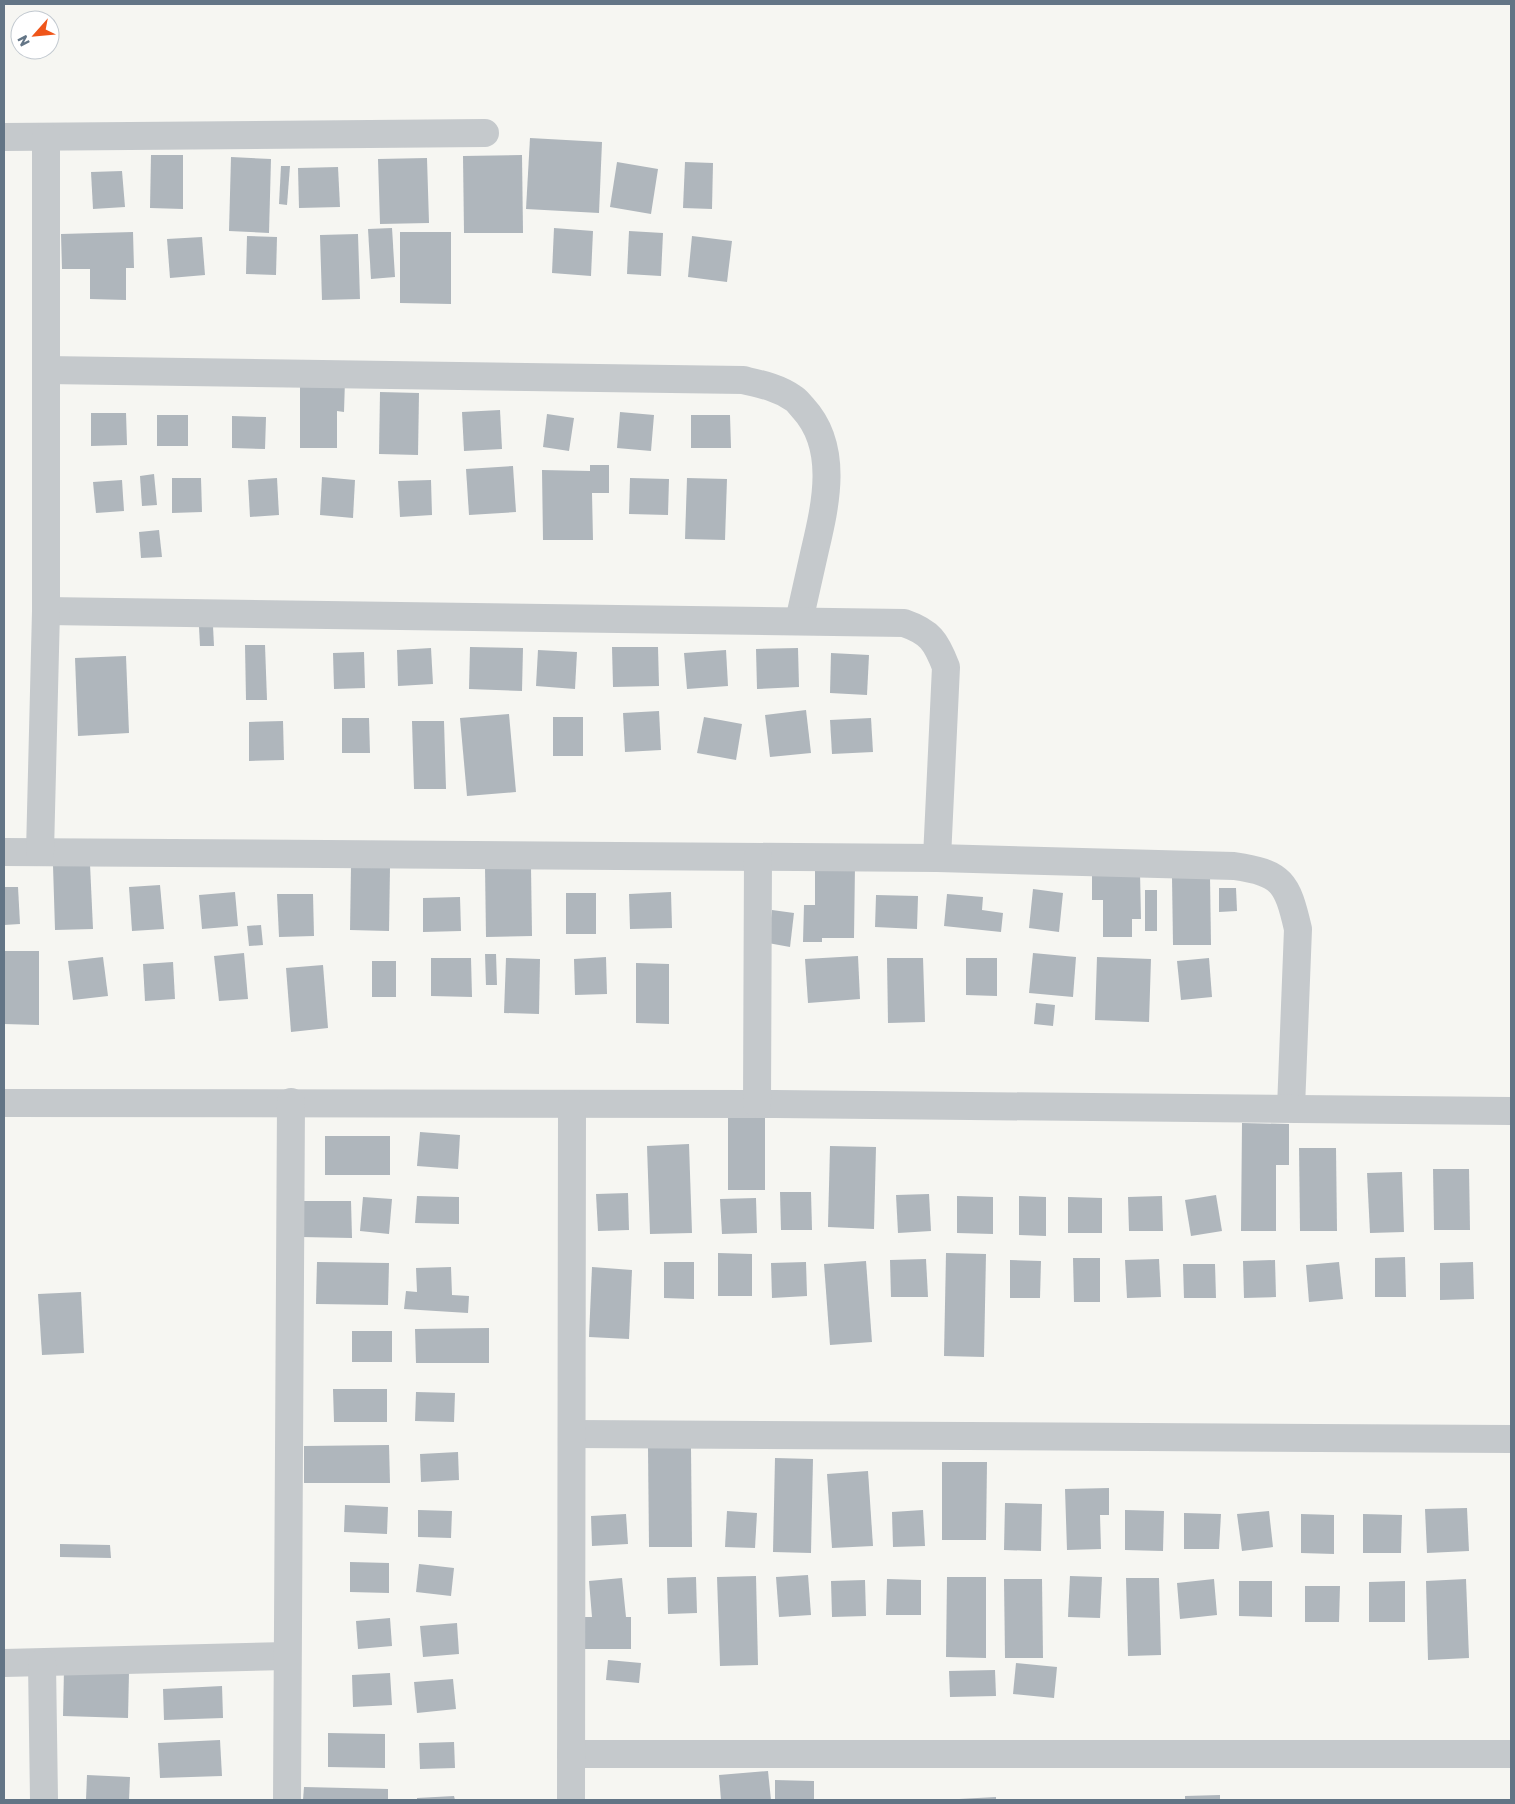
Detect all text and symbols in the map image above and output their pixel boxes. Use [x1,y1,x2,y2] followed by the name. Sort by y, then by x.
[10,10,60,60] north arrow
[14,32,34,49] text: N

